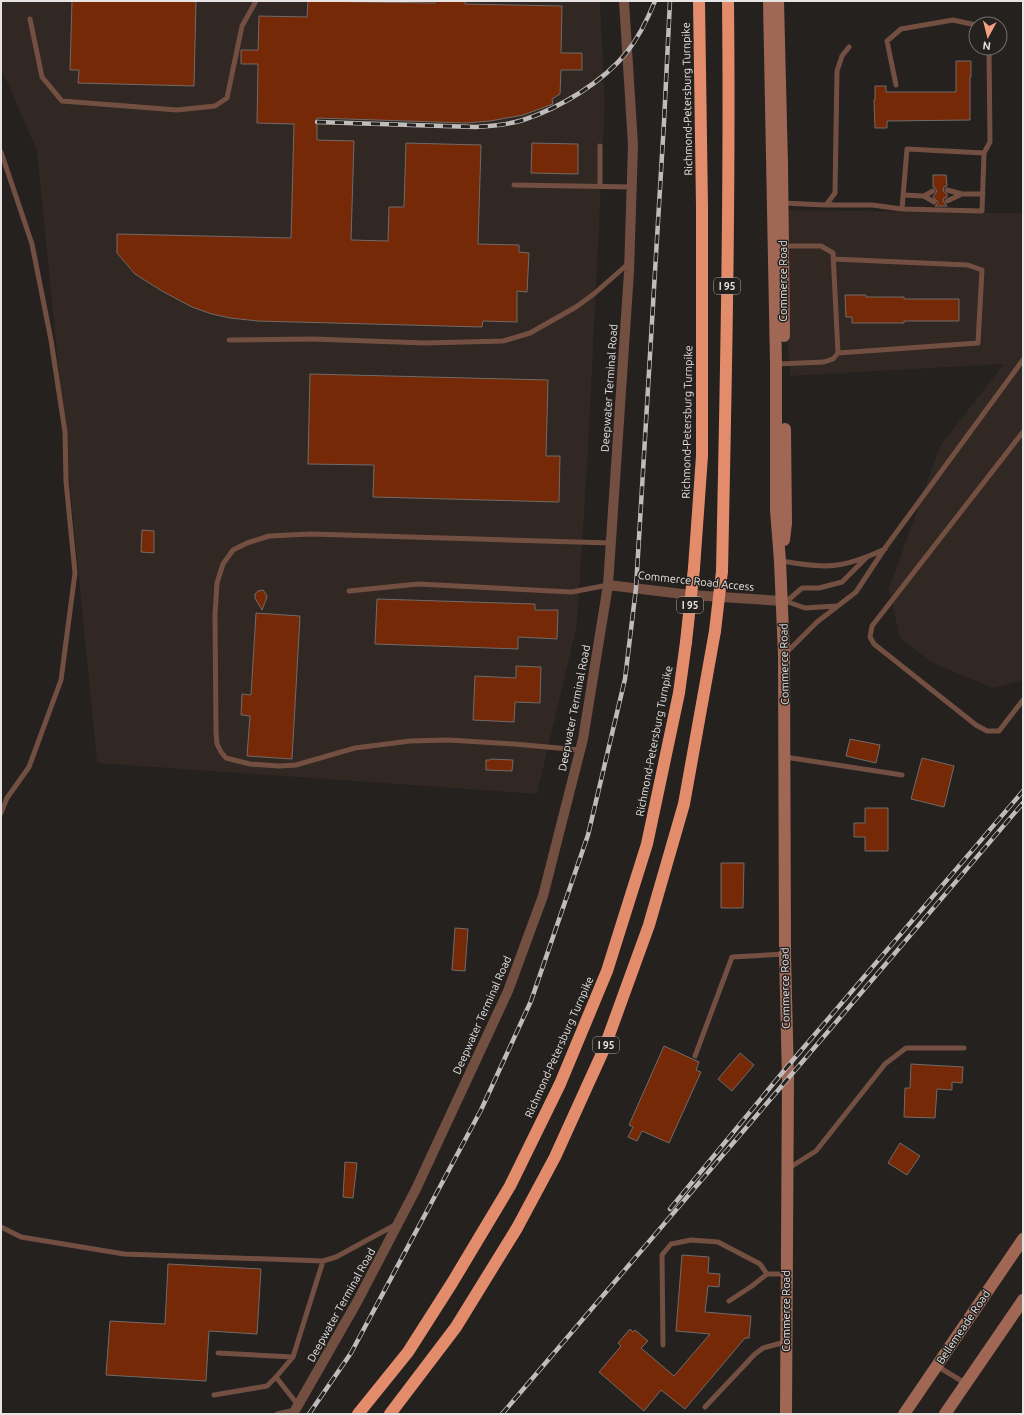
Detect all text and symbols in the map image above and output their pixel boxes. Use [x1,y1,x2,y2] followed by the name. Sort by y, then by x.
[968,16,1008,56] north arrow
[680,22,694,176] street label: Richmond-Petersburg Turnpike
[982,39,992,52] text: N
[777,240,789,322] street label: Commerce Road
[714,278,740,294] road number: I 95
[599,324,619,452] street label: Deepwater Terminal Road
[680,345,694,499] street label: Richmond-Petersburg Turnpike
[637,569,755,593] street label: Commerce Road Access
[677,597,703,613] road number: I 95
[777,623,791,705] street label: Commerce Road
[556,644,592,772] street label: Deepwater Terminal Road
[633,665,675,817] street label: Richmond-Petersburg Turnpike
[778,947,792,1029] street label: Commerce Road
[450,954,514,1076] street label: Deepwater Terminal Road
[522,975,596,1119] street label: Richmond-Petersburg Turnpike
[593,1037,619,1053] road number: I 95
[305,1246,377,1364] street label: Deepwater Terminal Road
[780,1270,792,1352] street label: Commerce Road
[934,1288,992,1366] street label: Bellemeade Road

